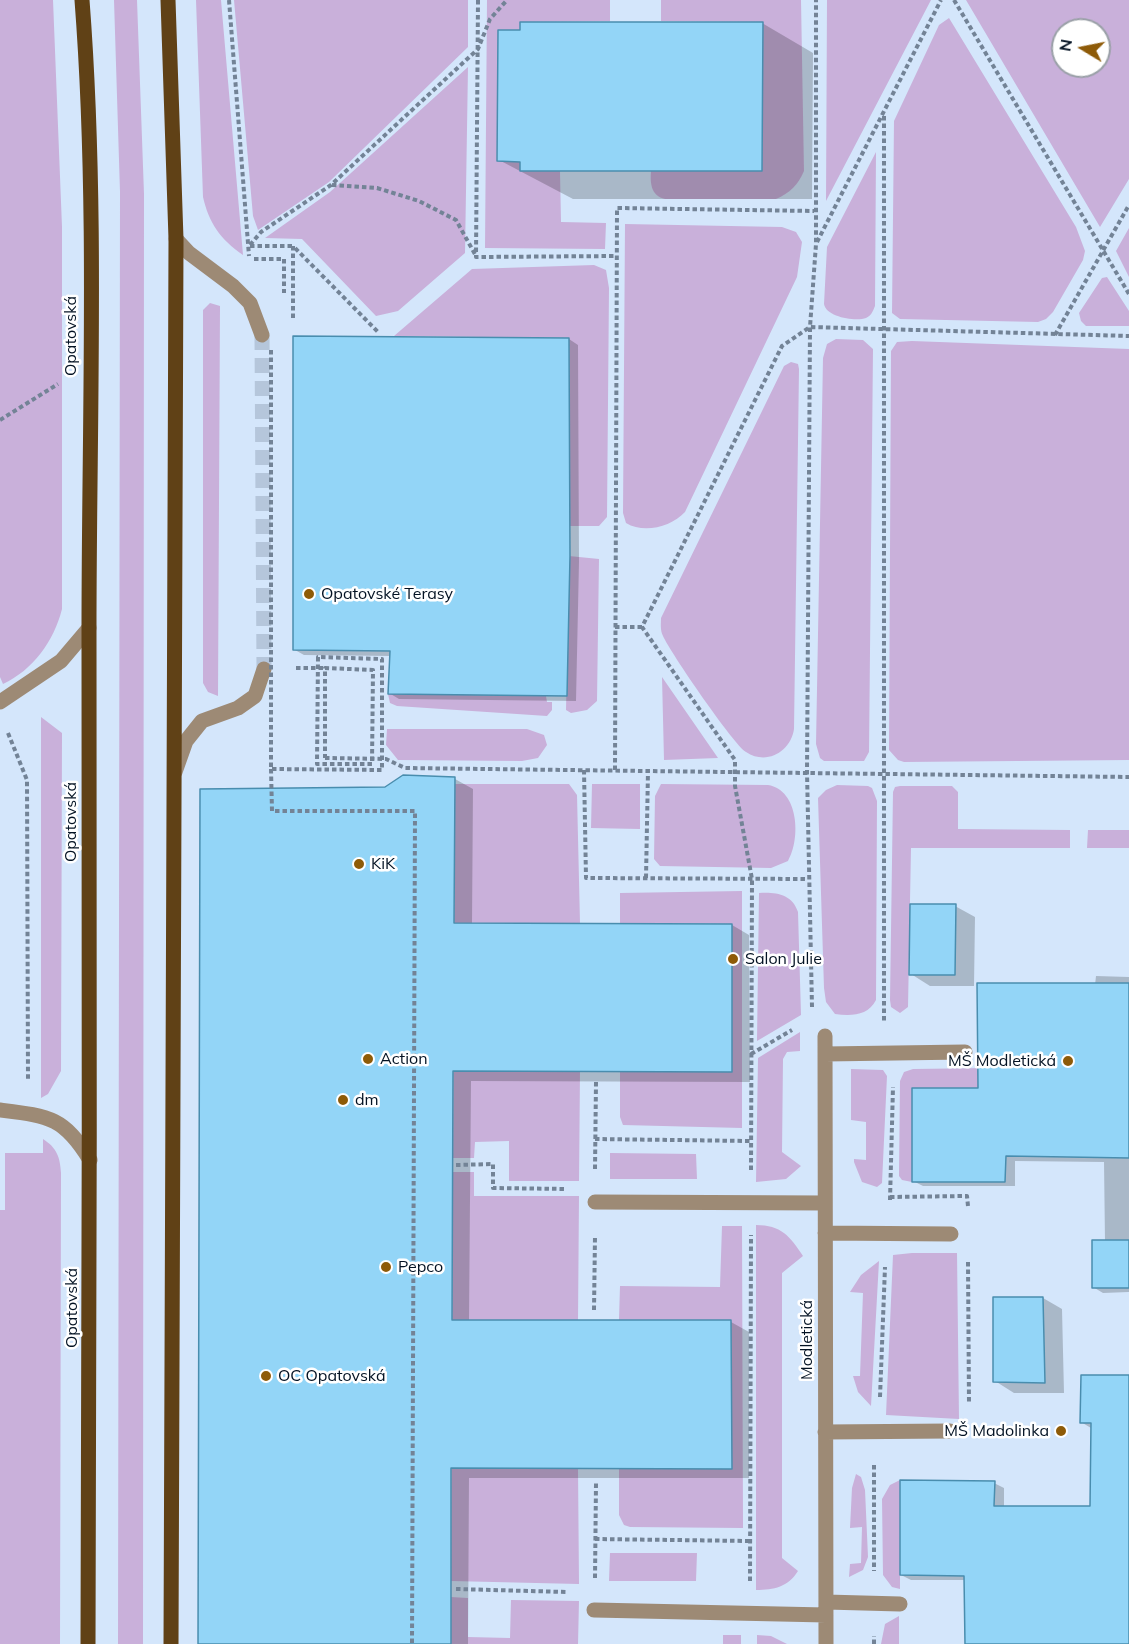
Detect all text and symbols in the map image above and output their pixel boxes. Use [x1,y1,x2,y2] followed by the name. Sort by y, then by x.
[1051,18,1111,78] north arrow
[1054,38,1076,53] text: N
[61,296,81,376] street label: Opatovská
[321,584,453,604] place label: Opatovské Terasy
[302,587,316,601] marker: Opatovské Terasy
[61,782,81,862] street label: Opatovská
[371,854,395,874] place label: KiK
[352,857,366,871] marker: KiK
[745,949,822,969] place label: Salon Julie
[726,952,740,966] marker: Salon Julie
[380,1049,428,1069] place label: Action
[948,1051,1056,1071] place label: MŠ Modletická
[361,1052,375,1066] marker: Action
[1061,1054,1075,1068] marker: MŠ Modletická
[355,1090,379,1110] place label: dm
[336,1093,350,1107] marker: dm
[398,1257,443,1277] place label: Pepco
[379,1260,393,1274] marker: Pepco
[62,1268,82,1348] street label: Opatovská
[797,1300,817,1380] street label: Modletická
[278,1366,386,1386] place label: OC Opatovská
[259,1369,273,1383] marker: OC Opatovská
[944,1421,1049,1441] place label: MŠ Madolinka
[1054,1424,1068,1438] marker: MŠ Madolinka

